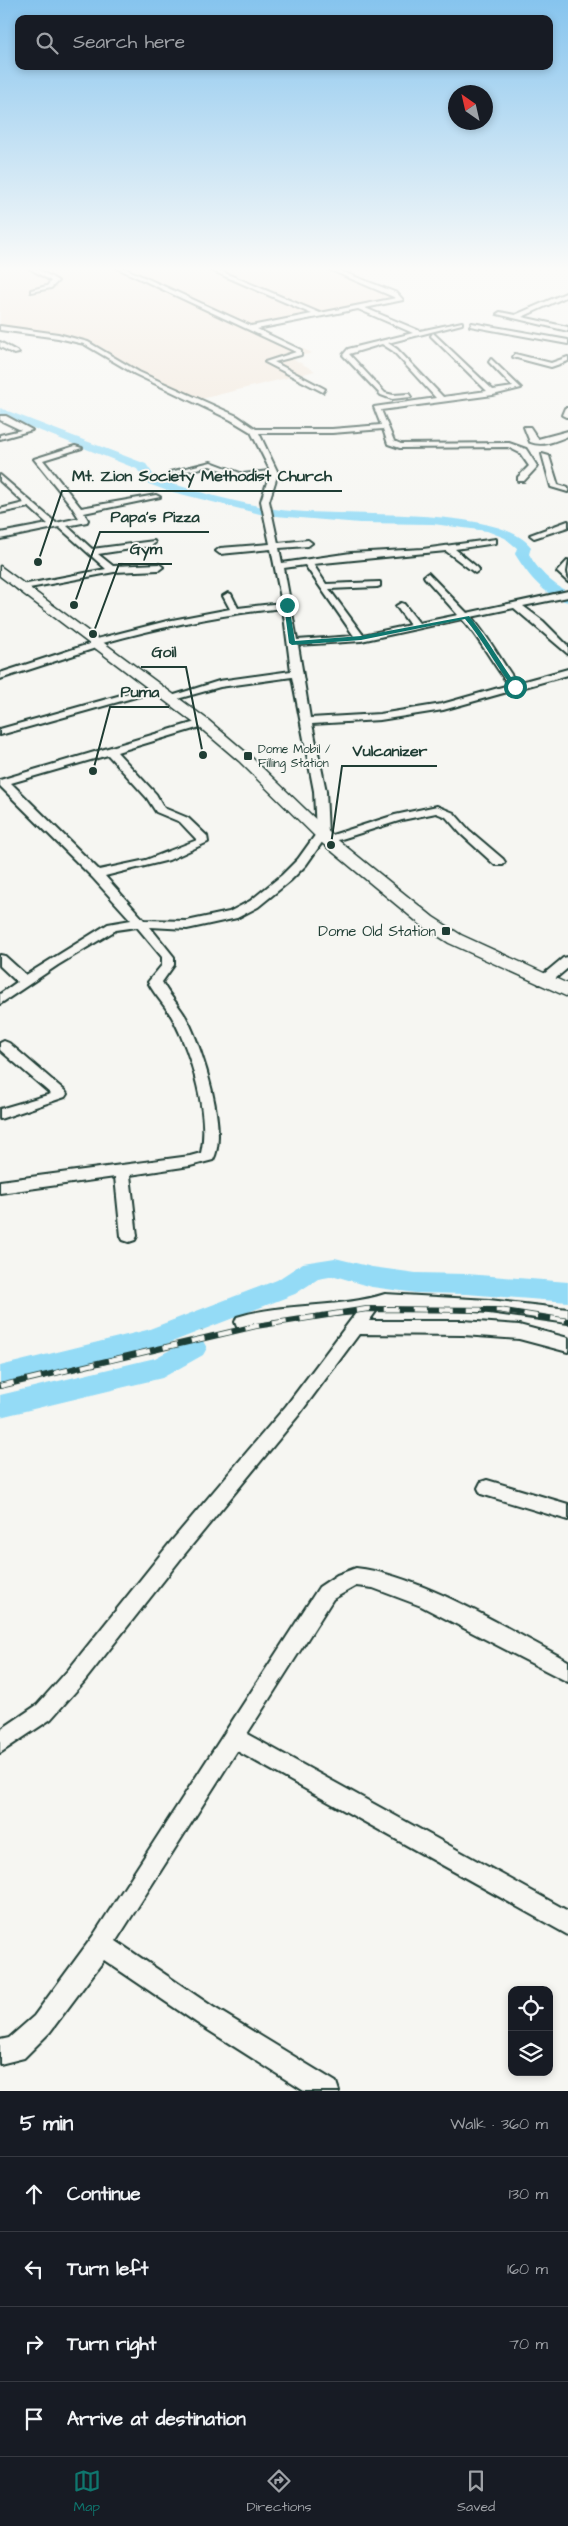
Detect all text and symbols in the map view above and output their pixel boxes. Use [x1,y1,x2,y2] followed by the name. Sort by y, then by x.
[15,15,553,70] search box
[33,29,61,57] icon: search
[73,29,185,56] text: Search here
[448,85,493,130] north arrow
[62,460,342,491] callout: Mt. Zion Society Methodist Church
[72,465,333,488] text: Mt. Zion Society Methodist Church
[100,501,209,532] callout: Papa's Pizza
[110,506,200,528] text: Papa's Pizza
[119,533,172,564] callout: Gym
[130,538,163,561] text: Gym
[276,594,299,617] route end
[141,636,186,667] callout: Goil
[151,641,177,663] text: Goil
[110,676,169,707] callout: Puma
[504,676,527,699] route start
[121,681,160,703] text: Puma
[342,735,437,766] callout: Vulcanizer
[352,740,428,762] text: Vulcanizer
[258,741,331,773] place label: Dome Mobil / Filling Station
[242,750,254,762] marker: Dome Mobil / Filling Station
[318,921,436,942] place label: Dome Old Station
[440,925,452,937] marker: Dome Old Station
[508,1986,553,2076] map controls
[508,1986,553,2031] button: locate
[508,2031,553,2076] button: layers
[20,2109,73,2138] text: 5 min
[450,2113,548,2135] text: Walk · 360 m
[20,2180,48,2208] icon: ahead
[67,2181,141,2208] text: Continue
[509,2183,548,2205] text: 130 m
[20,2255,48,2283] icon: left
[67,2256,148,2283] text: Turn left
[507,2258,548,2280] text: 160 m
[20,2330,48,2358] icon: right
[67,2331,156,2358] text: Turn right
[509,2333,548,2355] text: 70 m
[20,2405,48,2433] icon: arrive
[67,2406,246,2433] text: Arrive at destination
[73,2467,101,2517] tab: Map
[246,2467,311,2517] tab: Directions
[457,2467,495,2517] tab: Saved

